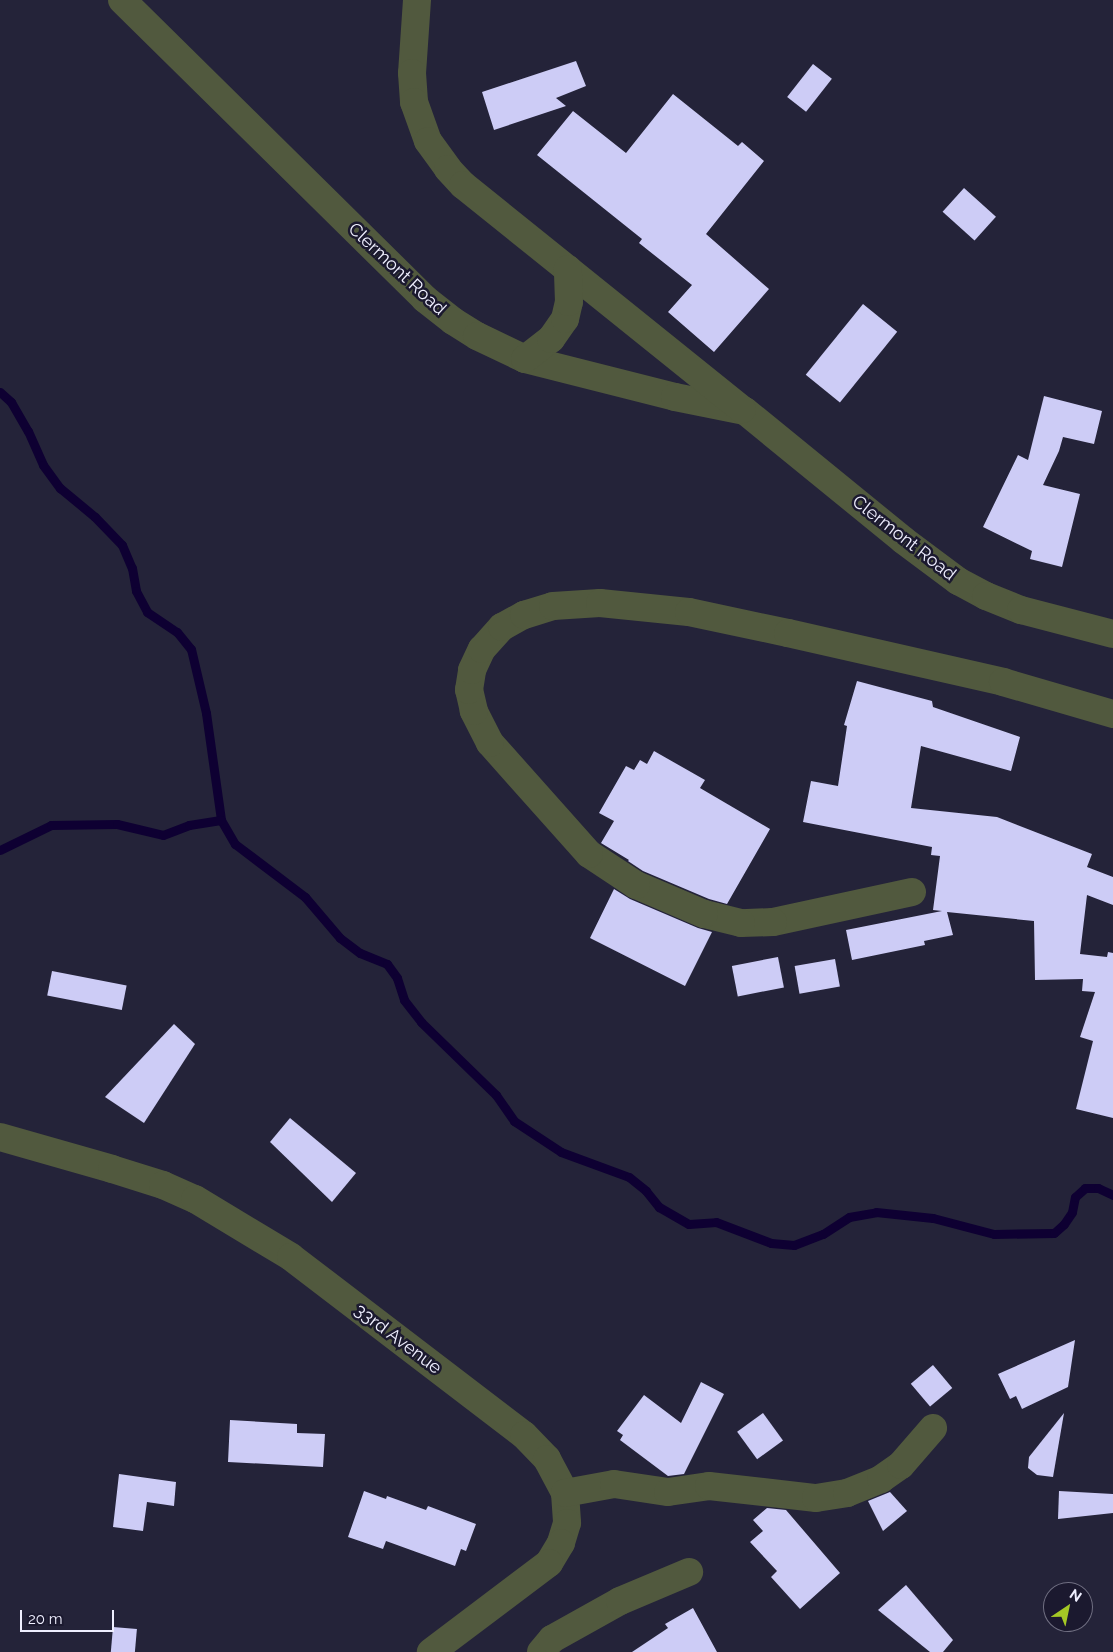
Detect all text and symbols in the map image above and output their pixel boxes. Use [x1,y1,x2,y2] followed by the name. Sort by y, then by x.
[344,218,450,320] street label: Clermont Road
[848,491,960,585] street label: Clermont Road
[350,1299,446,1379] street label: 33rd Avenue
[1043,1582,1093,1632] north arrow
[1067,1586,1085,1605] text: N
[22,1600,116,1632] scale bar
[28,1610,63,1628] text: 20 m

